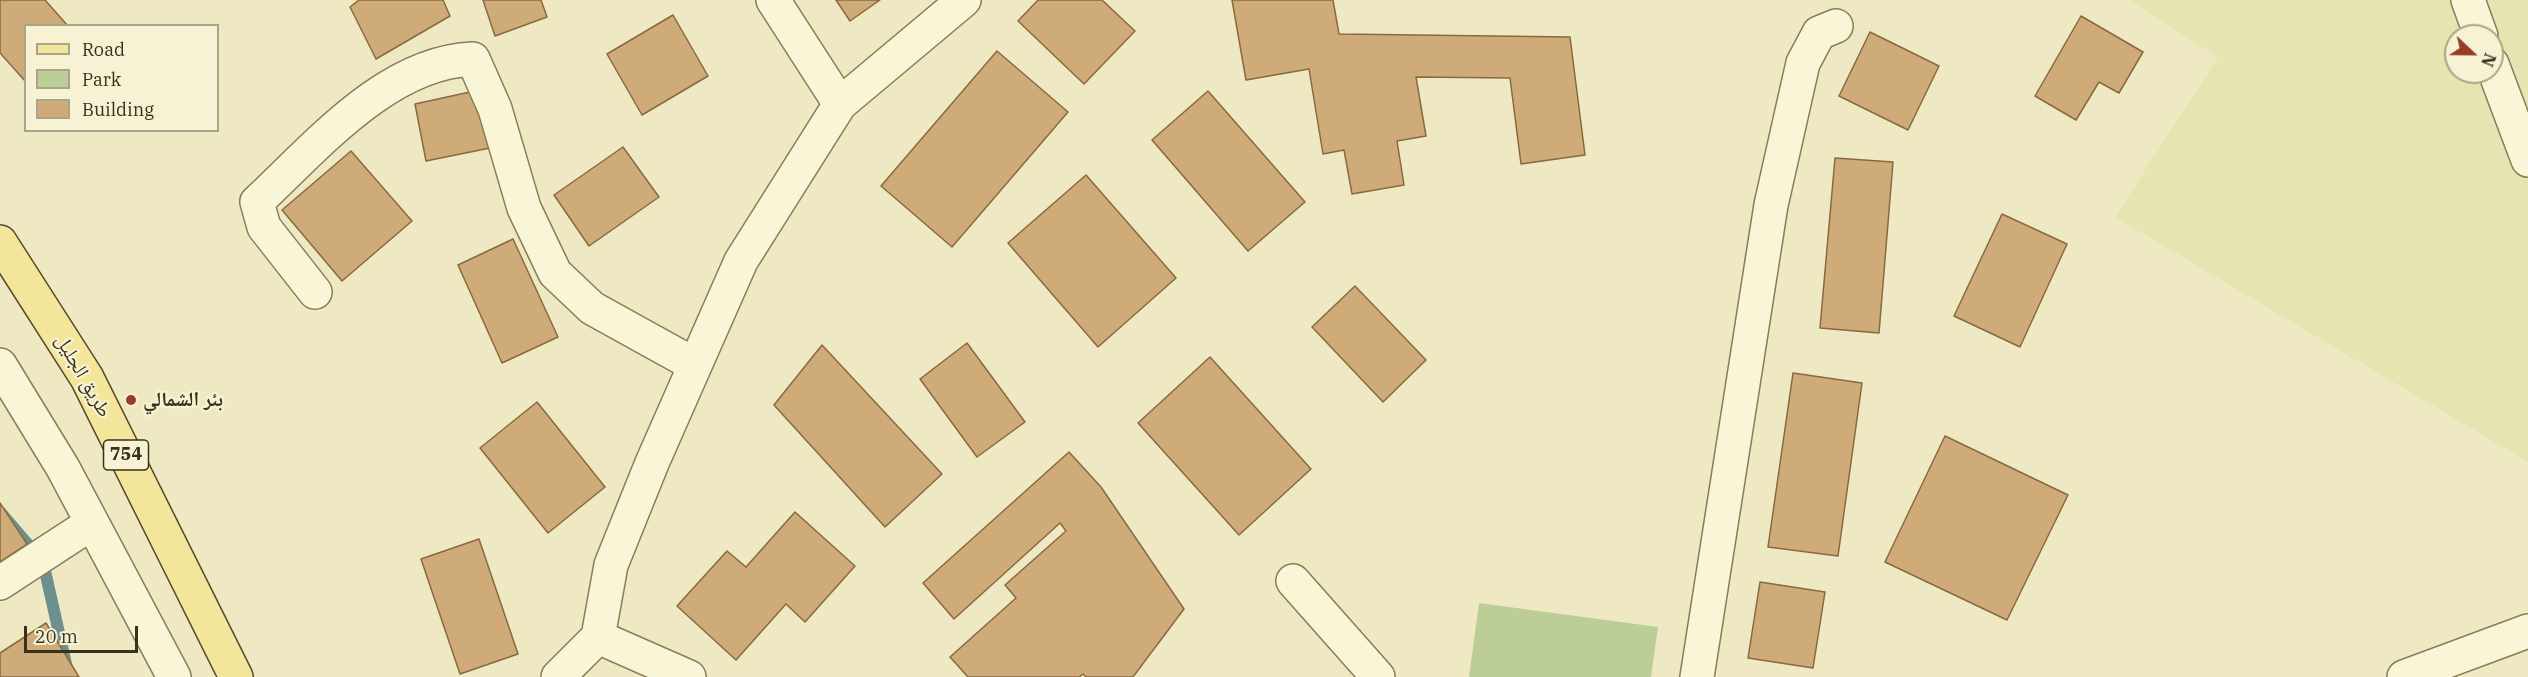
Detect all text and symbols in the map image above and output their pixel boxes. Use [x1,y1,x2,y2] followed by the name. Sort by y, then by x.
[24,24,219,132] legend
[2444,24,2504,84] north arrow
[82,38,125,61] text: Road
[2477,50,2500,70] text: N
[82,68,121,91] text: Park
[82,98,154,121] text: Building
[50,330,116,422] street label: طريق الجليل
[143,388,223,412] place label: بئر الشمالي
[124,393,138,407] marker: بئر الشمالي
[104,440,148,470] road number: 754
[27,614,141,652] scale bar
[35,625,78,648] text: 20 m

